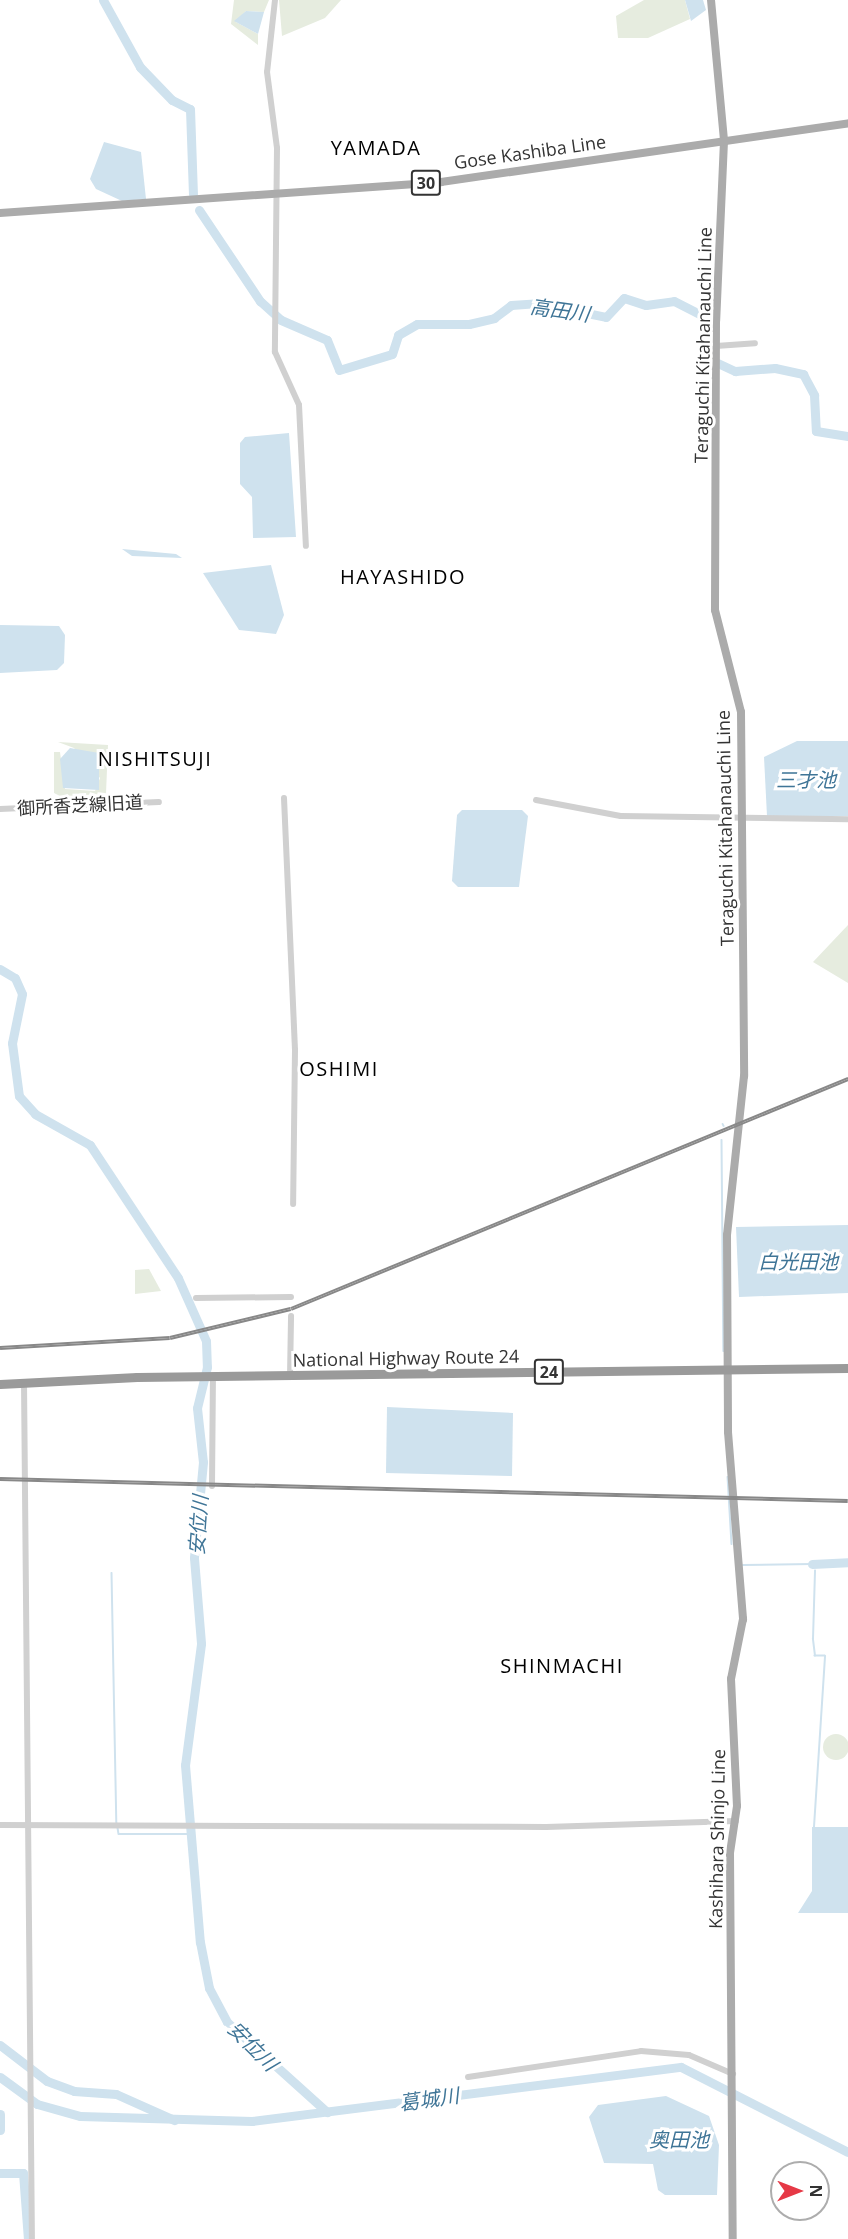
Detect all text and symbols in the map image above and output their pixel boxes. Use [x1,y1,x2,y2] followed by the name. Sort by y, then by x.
[453,131,607,173] street label: Gose Kashiba Line
[331,135,421,159] district label: YAMADA
[410,170,442,196] road number: 30
[690,227,716,463] street label: Teraguchi Kitahanauchi Line
[529,294,591,326] water label: 高田川
[340,564,466,588] district label: HAYASHIDO
[712,710,738,946] street label: Teraguchi Kitahanauchi Line
[98,746,212,770] district label: NISHITSUJI
[776,767,836,791] water label: 三才池
[17,791,143,819] street label: 御所香芝線旧道
[299,1056,379,1080] district label: OSHIMI
[758,1249,838,1273] water label: 白光田池
[293,1345,519,1371] street label: National Highway Route 24
[532,1359,566,1385] road number: 24
[184,1494,212,1556] water label: 安位川
[500,1653,624,1677] district label: SHINMACHI
[705,1749,729,1929] street label: Kashihara Shinjo Line
[223,2016,283,2076] water label: 安位川
[398,2083,460,2115] water label: 葛城川
[649,2127,709,2151] water label: 奥田池
[770,2161,830,2221] north arrow
[805,2184,827,2198] text: N

